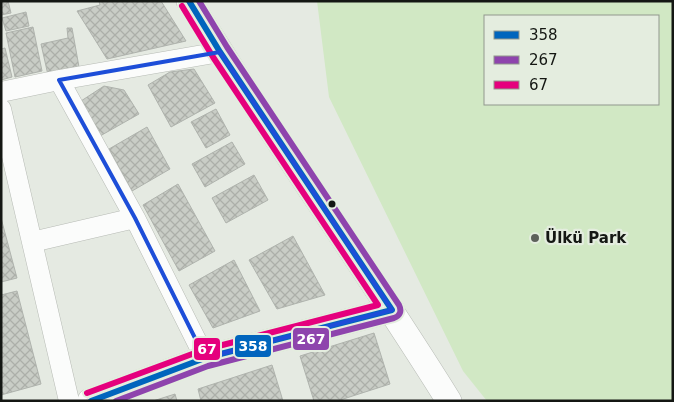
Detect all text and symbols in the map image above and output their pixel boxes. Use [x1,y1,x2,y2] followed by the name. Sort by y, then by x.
[484,15,659,105] legend
[529,26,558,44] text: 358
[529,51,558,69] text: 267
[529,76,548,94] text: 67
[327,199,337,209] unlabelled marker
[545,228,627,247] place label: Ülkü Park
[529,232,541,244] marker: Ülkü Park
[292,327,330,351] line badge: 267
[296,331,326,347] text: 267
[234,334,272,358] line badge: 358
[193,337,221,361] line badge: 67
[238,338,268,354] text: 358
[197,341,217,357] text: 67

